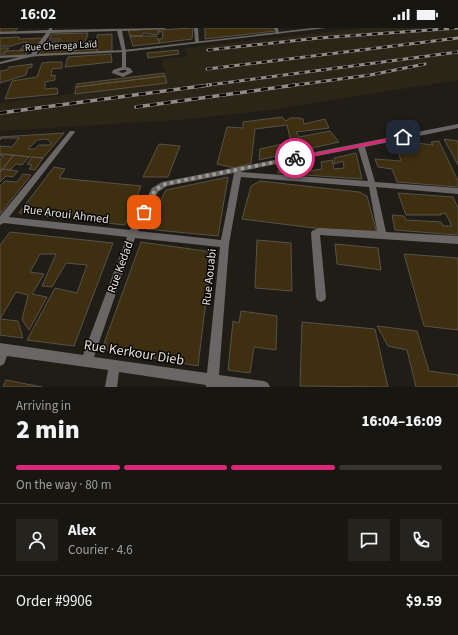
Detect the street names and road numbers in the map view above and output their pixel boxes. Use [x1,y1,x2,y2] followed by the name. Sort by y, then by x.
[25,37,98,55] street label: Rue Cheraga Laïd
[22,201,110,228] street label: Rue Aroui Ahmed
[103,239,138,295] street label: Rue Kedad
[198,248,221,306] street label: Rue Aouabi
[82,335,186,371] street label: Rue Kerkour Dieb

